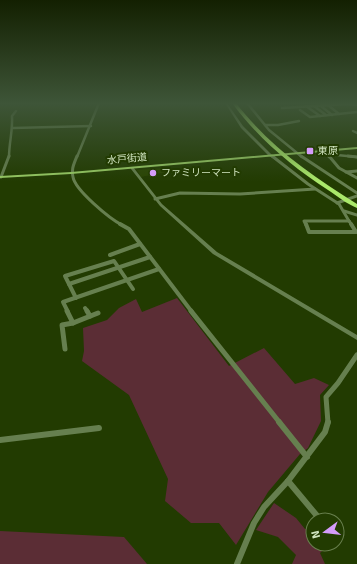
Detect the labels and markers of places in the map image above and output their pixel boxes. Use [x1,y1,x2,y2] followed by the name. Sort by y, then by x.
[318,145,338,157] place label: 東原
[305,146,315,156] marker: 東原
[161,167,241,179] place label: ファミリーマート
[148,168,158,178] marker: ファミリーマート

